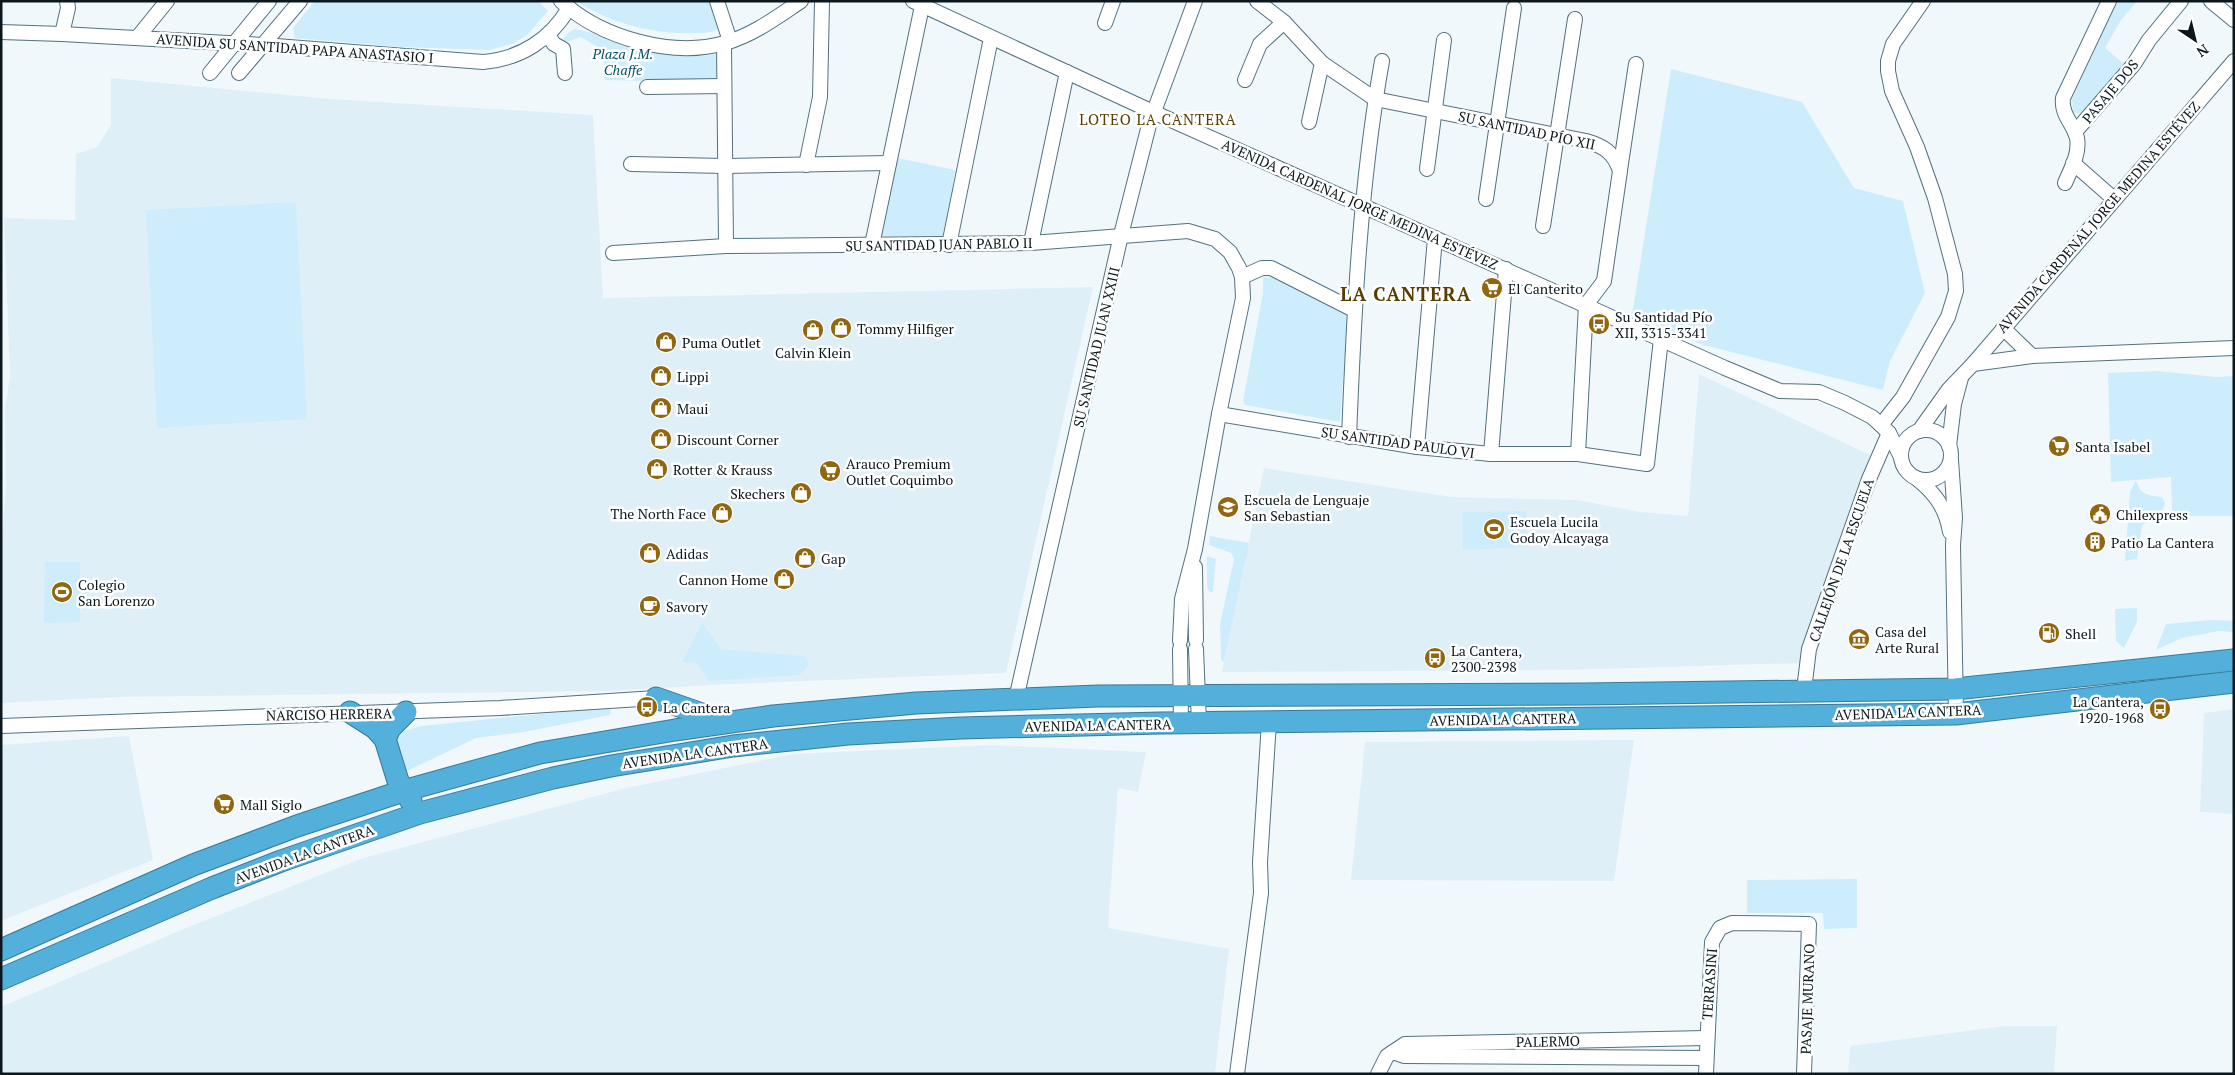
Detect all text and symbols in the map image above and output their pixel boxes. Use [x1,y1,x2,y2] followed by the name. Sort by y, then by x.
[2170,15,2220,65] north arrow
[156,29,434,67] street label: AVENIDA SU SANTIDAD PAPA ANASTASIO I
[2193,40,2213,62] text: N
[592,44,653,79] park label: Plaza J.M. Chaffe
[2078,55,2142,127] street label: PASAJE DOS
[1992,97,2204,337] street label: AVENIDA CARDENAL JORGE MEDINA ESTÉVEZ
[1457,106,1597,154] street label: SU SANTIDAD PÍO XII
[1079,109,1237,129] district label: LOTEO LA CANTERA
[1219,134,1501,274] street label: AVENIDA CARDENAL JORGE MEDINA ESTÉVEZ
[845,233,1033,255] street label: SU SANTIDAD JUAN PABLO II
[1068,265,1124,429] street label: SU SANTIDAD JUAN XXIII
[1480,276,1504,300] supermarket icon: El Canterito
[1508,279,1583,298] place label: El Canterito
[1340,281,1472,306] district label: LA CANTERA
[1615,307,1713,342] place label: Su Santidad Pío XII, 3315-3341
[1587,312,1611,336] bus stop icon: Su Santidad Pío XII, 3315-3341
[829,316,853,340] shop icon: Tommy Hilfiger
[801,318,825,342] shop icon: Calvin Klein
[857,319,955,338] place label: Tommy Hilfiger
[654,330,678,354] shop icon: Puma Outlet
[682,333,762,352] place label: Puma Outlet
[775,343,852,362] place label: Calvin Klein
[649,364,673,388] shop icon: Lippi
[677,367,709,386] place label: Lippi
[649,396,673,420] shop icon: Maui
[677,399,708,418] place label: Maui
[1320,422,1476,462] street label: SU SANTIDAD PAULO VI
[649,427,673,451] shop icon: Discount Corner
[677,430,779,449] place label: Discount Corner
[2047,434,2071,458] supermarket icon: Santa Isabel
[2075,437,2151,456] place label: Santa Isabel
[846,454,953,489] place label: Arauco Premium Outlet Coquimbo
[645,457,669,481] shop icon: Rotter & Krauss
[818,459,842,483] supermarket icon: Arauco Premium Outlet Coquimbo
[673,460,773,479] place label: Rotter & Krauss
[1804,475,1878,644] street label: CALLEJÓN DE LA ESCUELA
[789,481,813,505] shop icon: Skechers
[730,484,785,503] place label: Skechers
[1244,490,1369,525] place label: Escuela de Lenguaje San Sebastian
[1216,495,1240,519] school or university icon: Escuela de Lenguaje San Sebastian
[710,501,734,525] shop icon: The North Face
[2088,502,2112,526] public building icon: Chilexpress
[610,504,706,523] place label: The North Face
[2116,505,2188,524] place label: Chilexpress
[1510,512,1609,547] place label: Escuela Lucila Godoy Alcayaga
[1482,517,1506,541] sports icon: Escuela Lucila Godoy Alcayaga
[2083,530,2107,554] building icon: Patio La Cantera
[2111,533,2214,552] place label: Patio La Cantera
[638,541,662,565] shop icon: Adidas
[666,544,708,563] place label: Adidas
[793,546,817,570] shop icon: Gap
[821,549,846,568] place label: Gap
[772,567,796,591] shop icon: Cannon Home
[679,570,768,589] place label: Cannon Home
[78,575,155,610] place label: Colegio San Lorenzo
[50,580,74,604] sports icon: Colegio San Lorenzo
[638,594,662,618] cafe icon: Savory
[666,597,709,616] place label: Savory
[2037,621,2061,645] fuel station icon: Shell
[1875,622,1939,657] place label: Casa del Arte Rural
[2065,624,2096,643] place label: Shell
[1847,627,1871,651] museum icon: Casa del Arte Rural
[1451,641,1522,676] place label: La Cantera, 2300-2398
[1423,646,1447,670] bus stop icon: La Cantera, 2300-2398
[2073,692,2144,727] place label: La Cantera, 1920-1968
[635,695,659,719] bus stop icon: La Cantera
[2148,697,2172,721] bus stop icon: La Cantera, 1920-1968
[663,698,730,717] place label: La Cantera
[1834,700,1982,724] street label: AVENIDA LA CANTERA
[266,703,393,725] street label: NARCISO HERRERA
[1429,708,1577,730] street label: AVENIDA LA CANTERA
[1024,714,1172,736] street label: AVENIDA LA CANTERA
[621,733,770,773] street label: AVENIDA LA CANTERA
[212,792,236,816] supermarket icon: Mall Siglo
[240,795,302,814] place label: Mall Siglo
[232,820,377,888] street label: AVENIDA LA CANTERA
[1796,943,1818,1055] street label: PASAJE MURANO
[1697,947,1721,1020] street label: TERRASINI
[1516,1031,1580,1051] street label: PALERMO

